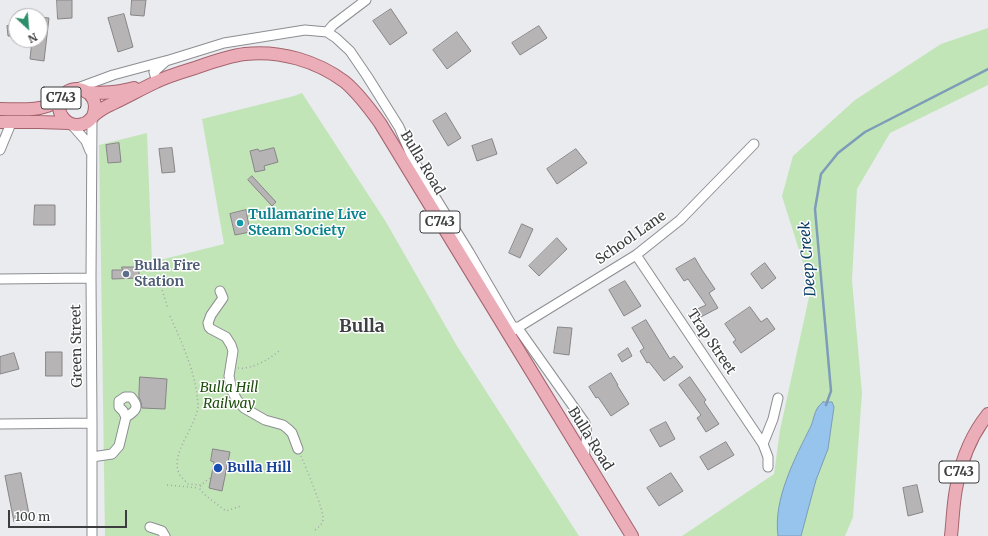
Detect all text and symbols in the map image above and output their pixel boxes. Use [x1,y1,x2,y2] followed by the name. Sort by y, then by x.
[8,8,48,48] north arrow
[26,30,40,46] text: N
[41,87,81,109] road number: C743
[396,128,448,198] street label: Bulla Road
[248,207,366,240] place label: Tullamarine Live Steam Society
[593,208,669,268] street label: School Lane
[420,211,460,233] road number: C743
[235,218,245,228] marker: Tullamarine Live Steam Society
[796,221,820,297] water label: Deep Creek
[134,258,200,290] place label: Bulla Fire Station
[121,269,131,279] marker: Bulla Fire Station
[68,304,86,388] street label: Green Street
[683,306,739,378] street label: Trap Street
[339,316,385,338] district label: Bulla
[200,380,258,412] park label: Bulla Hill Railway
[564,404,616,474] street label: Bulla Road
[227,460,291,476] place label: Bulla Hill
[939,461,979,483] road number: C743
[212,462,224,474] marker: Bulla Hill
[10,502,129,528] scale bar
[15,509,50,524] text: 100 m

